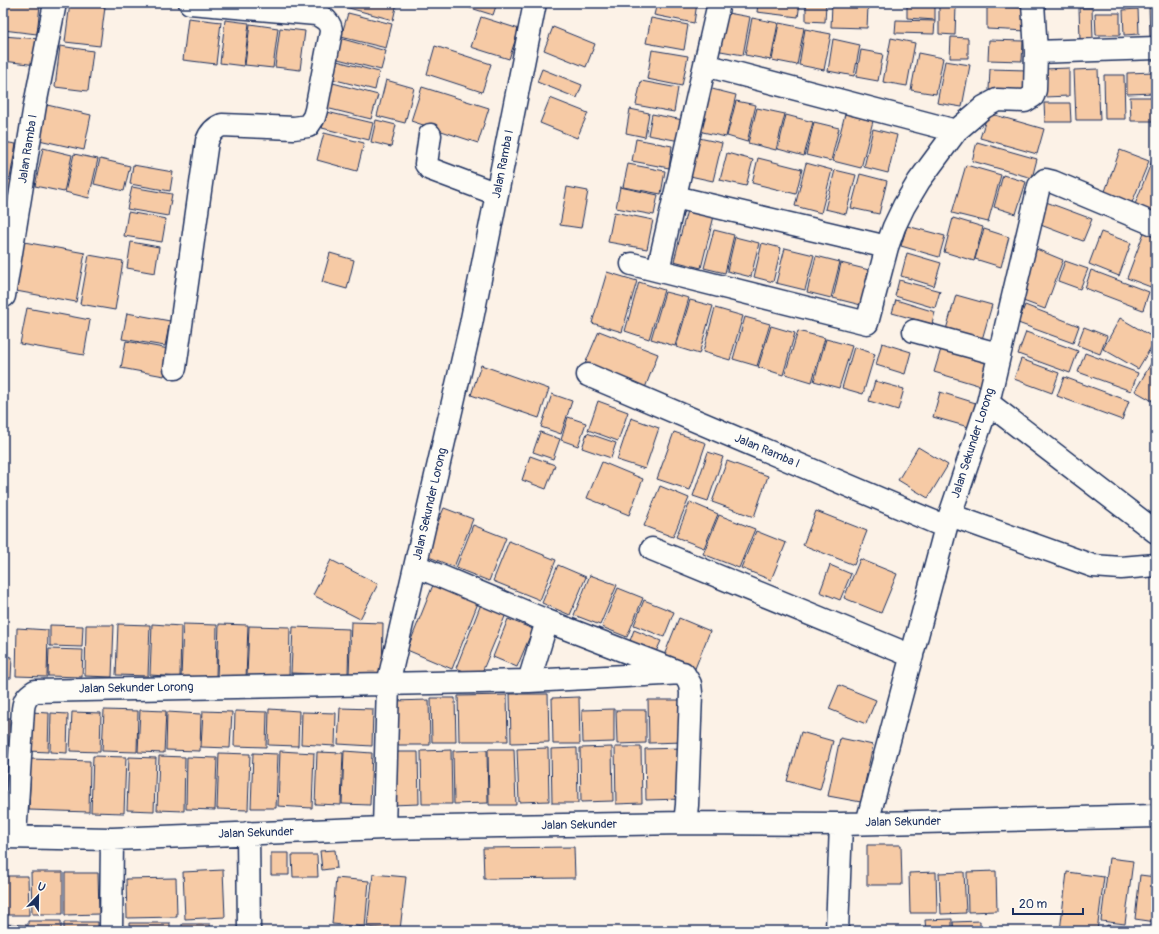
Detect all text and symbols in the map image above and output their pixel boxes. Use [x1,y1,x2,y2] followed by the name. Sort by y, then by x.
[15,114,41,184] street label: Jalan Ramba I
[489,128,517,200] street label: Jalan Ramba I
[948,386,998,500] street label: Jalan Sekunder Lorong
[732,431,802,471] street label: Jalan Ramba I
[410,446,450,562] street label: Jalan Sekunder Lorong
[78,679,194,697] street label: Jalan Sekunder Lorong
[865,814,942,830] street label: Jalan Sekunder
[541,817,618,833] street label: Jalan Sekunder
[218,824,295,842] street label: Jalan Sekunder
[18,876,58,916] north arrow
[36,880,47,895] text: U
[1013,890,1083,916] scale bar
[1019,897,1048,912] text: 20 m

